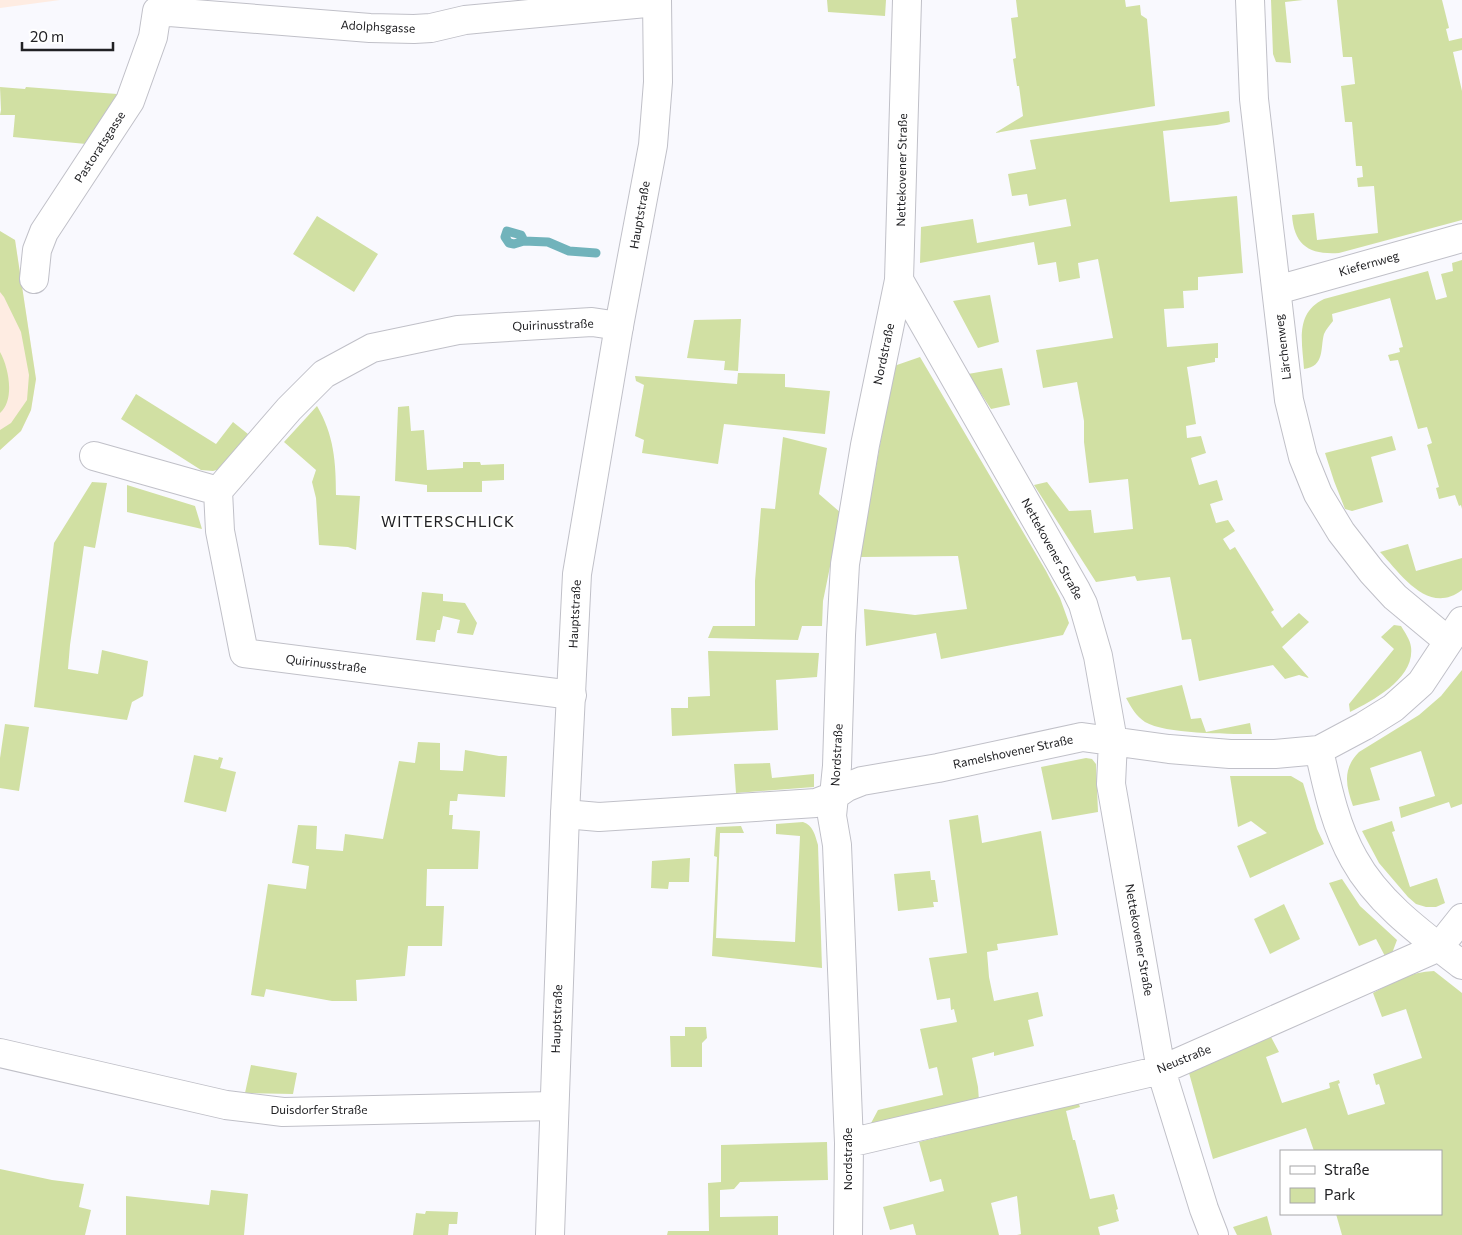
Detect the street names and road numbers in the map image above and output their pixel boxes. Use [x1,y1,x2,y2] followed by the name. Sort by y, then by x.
[340,17,416,35] street label: Adolphsgasse
[71,108,127,185] street label: Pastoratsgasse
[893,113,909,227] street label: Nettekovener Straße
[626,180,652,250] street label: Hauptstraße
[1337,248,1401,278] street label: Kiefernweg
[1271,313,1293,381] street label: Lärchenweg
[512,316,594,332] street label: Quirinusstraße
[870,322,896,386] street label: Nordstraße
[1019,495,1087,602] street label: Nettekovener Straße
[565,579,583,649] street label: Hauptstraße
[285,651,367,675] street label: Quirinusstraße
[827,723,845,787] street label: Nordstraße
[951,731,1074,771] street label: Ramelshovener Straße
[1123,883,1157,997] street label: Nettekovener Straße
[548,984,564,1054] street label: Hauptstraße
[1155,1041,1213,1075] street label: Neustraße
[270,1102,368,1116] street label: Duisdorfer Straße
[840,1128,854,1190] street label: Nordstraße

